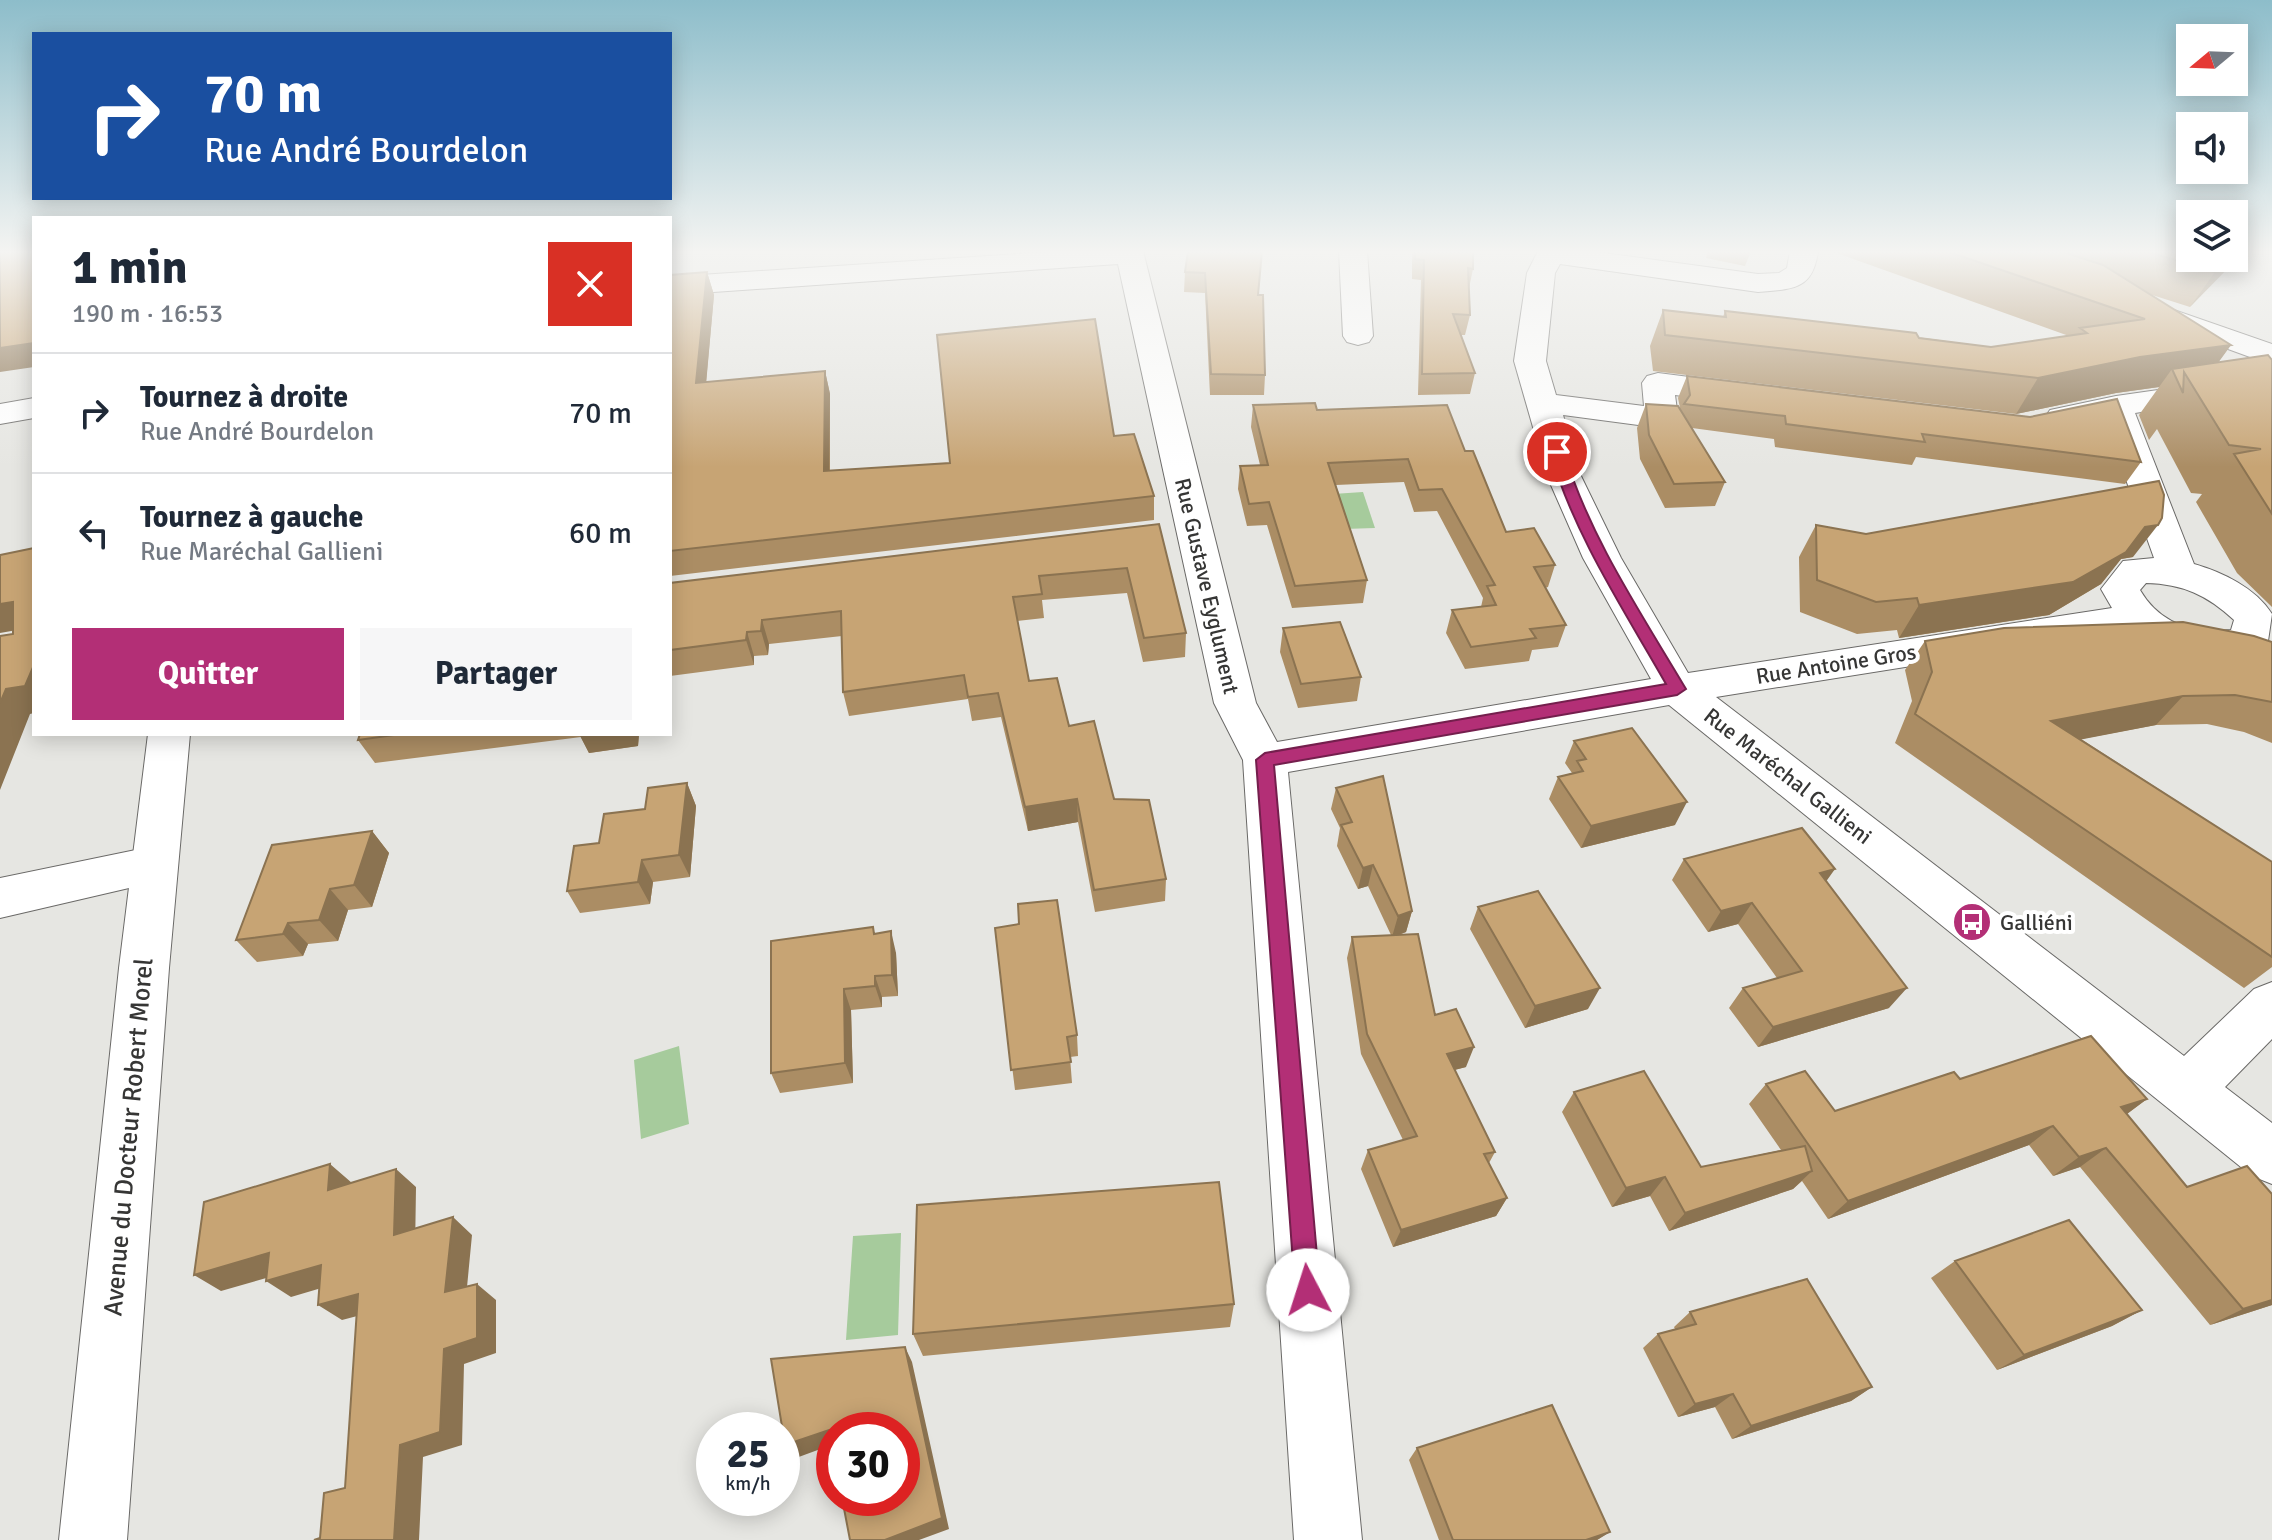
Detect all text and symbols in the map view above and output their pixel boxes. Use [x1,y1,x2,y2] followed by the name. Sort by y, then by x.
[2176,24,2248,96] north arrow
[2176,24,2248,272] map controls
[204,59,322,128] text: 70 m
[72,64,176,168] icon: right
[2176,112,2248,184] button: sound
[204,128,528,173] text: Rue André Bourdelon
[2176,200,2248,272] button: layers
[72,238,188,297] text: 1 min
[548,242,632,326] button: close
[72,298,223,330] text: 190 m · 16:53
[140,379,348,416] text: Tournez à droite
[72,391,116,435] icon: right
[569,395,632,432] text: 70 m
[140,416,374,448] text: Rue André Bourdelon
[1523,418,1591,486] pin
[1535,430,1579,474] icon: arrive
[1169,475,1245,697] street label: Rue Gustave Eyglument
[140,499,363,536] text: Tournez à gauche
[72,511,116,555] icon: left
[569,515,632,552] text: 60 m
[140,536,383,568] text: Rue Maréchal Gallieni
[72,628,344,720] button: Quitter
[360,628,632,720] button: Partager
[1754,638,1918,690] street label: Rue Antoine Gros
[1699,702,1877,850] street label: Rue Maréchal Gallieni
[1951,901,1993,943] bus stop icon: Galliéni
[2000,909,2073,936] place label: Galliéni
[97,957,161,1317] street label: Avenue du Docteur Robert Morel
[1266,1248,1350,1332] position arrow
[816,1412,920,1516] speed limit sign: 30
[726,1429,770,1479] text: 25
[725,1471,771,1496] text: km/h

